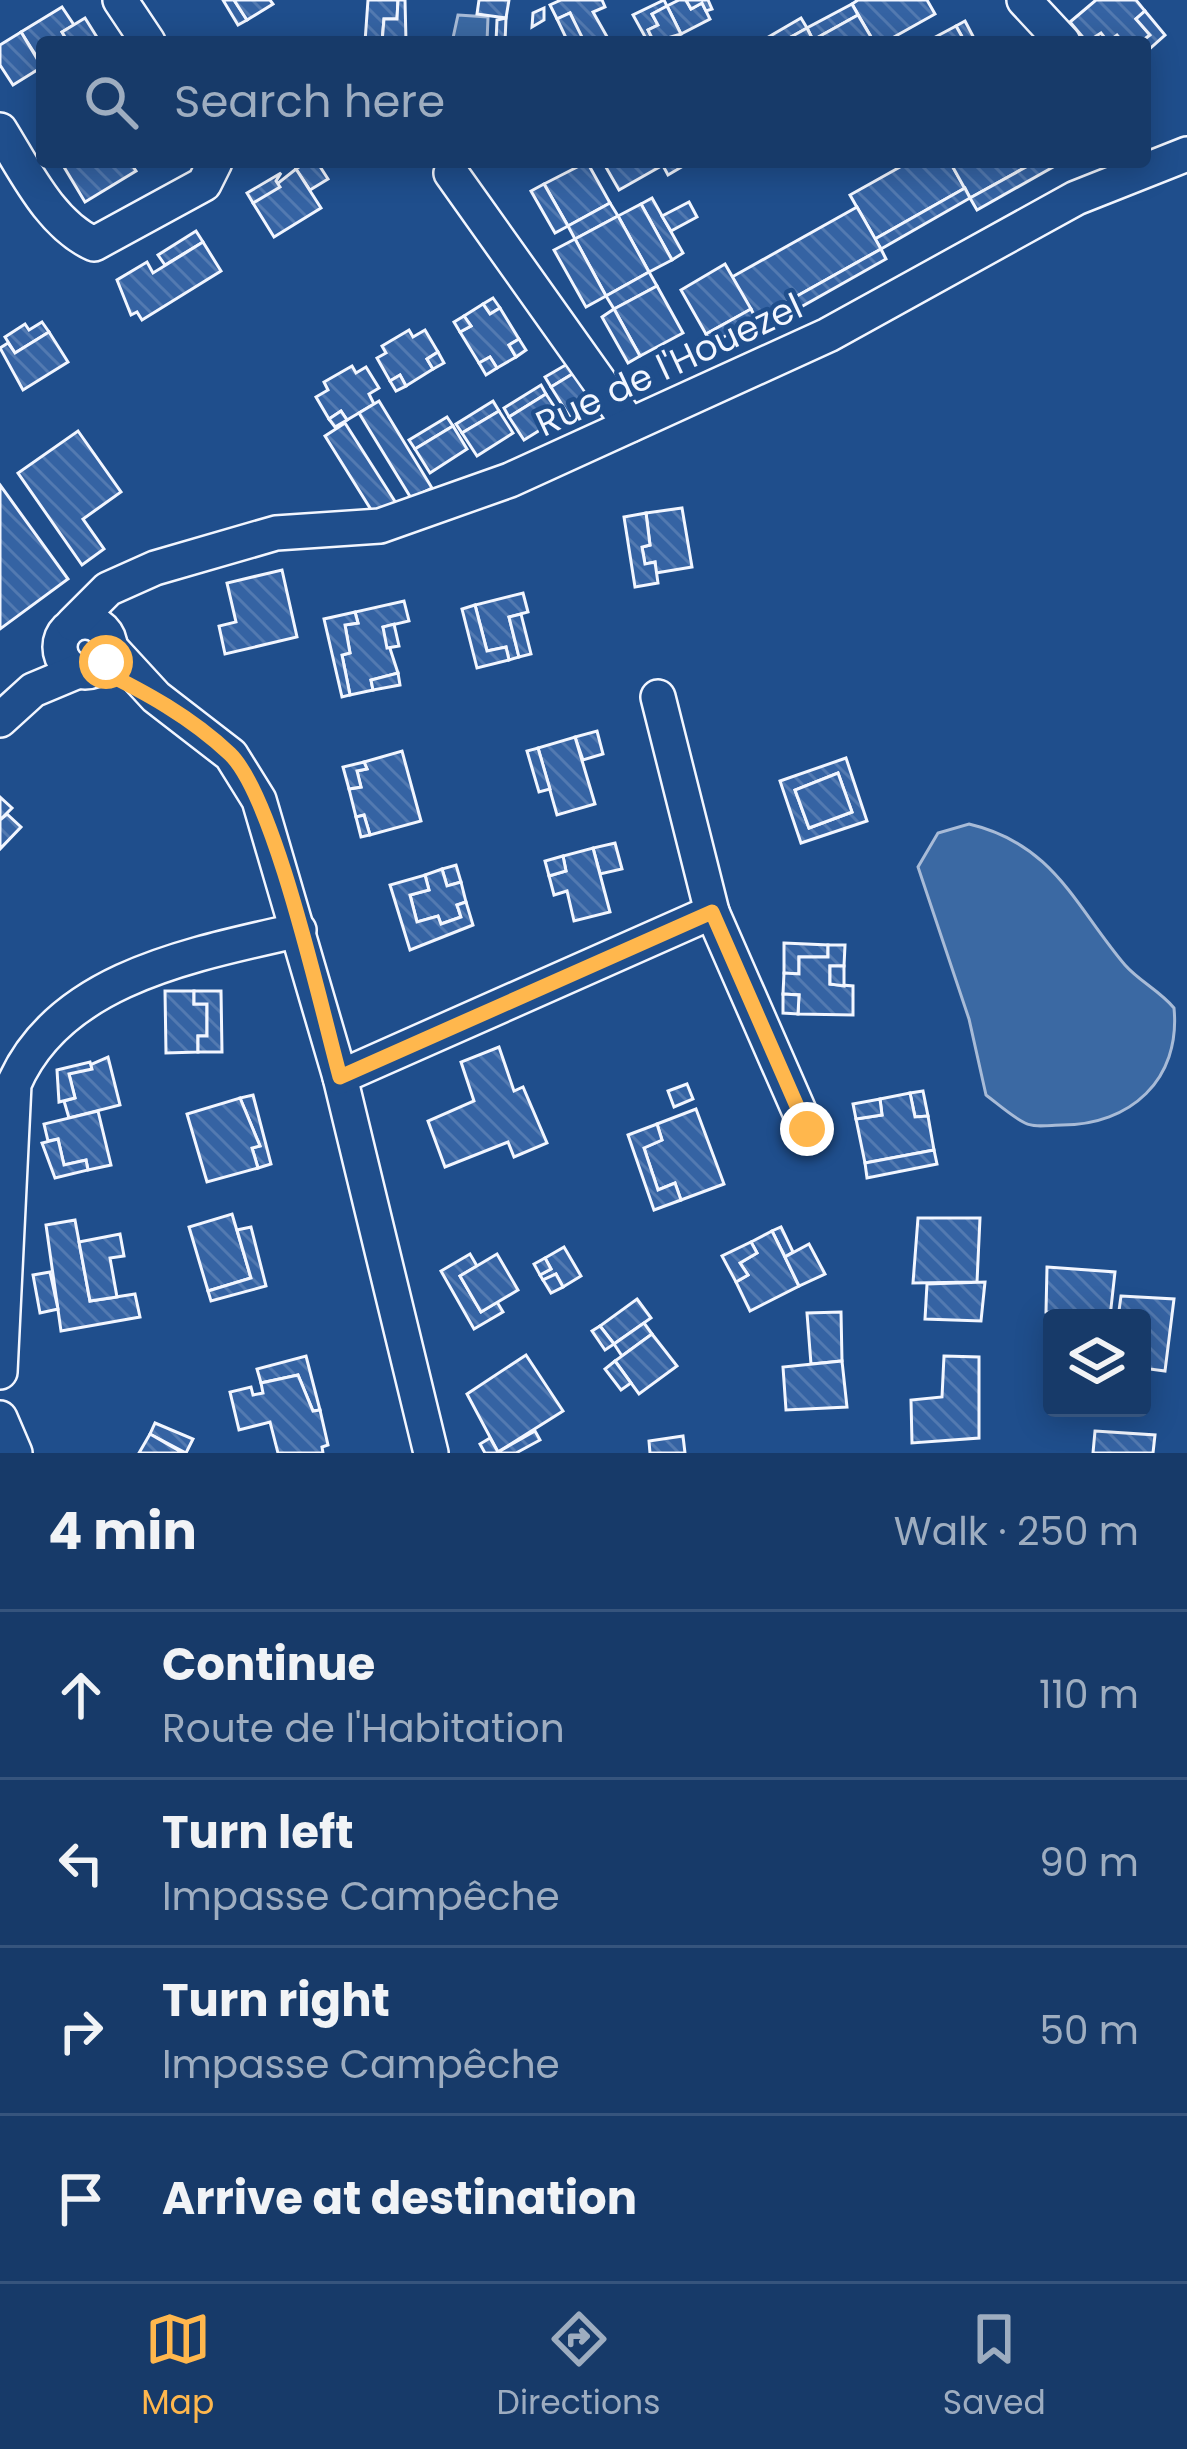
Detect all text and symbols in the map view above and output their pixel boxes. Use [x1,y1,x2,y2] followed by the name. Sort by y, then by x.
[36,36,1151,168] search box
[78,69,144,135] icon: search
[174,70,445,133] text: Search here
[527,281,811,449] street label: Rue de l'Houezel
[79,635,133,689] route start
[780,1102,834,1156] route end
[1043,1309,1151,1417] map controls
[1043,1309,1151,1417] button: layers
[48,1495,197,1567] text: 4 min
[894,1504,1139,1559] text: Walk · 250 m
[162,1633,375,1696] text: Continue
[48,1662,114,1728] icon: ahead
[1039,1667,1139,1722] text: 110 m
[162,1701,565,1756] text: Route de l'Habitation
[162,1801,354,1864] text: Turn left
[48,1830,114,1896] icon: left
[1039,1835,1139,1890] text: 90 m
[162,1869,560,1924] text: Impasse Campêche
[162,1969,390,2032] text: Turn right
[48,1998,114,2064] icon: right
[1039,2003,1139,2058] text: 50 m
[162,2037,560,2092] text: Impasse Campêche
[48,2166,114,2232] icon: arrive
[162,2167,637,2230] text: Arrive at destination
[141,2306,214,2428] tab: Map
[497,2306,660,2428] tab: Directions
[943,2306,1046,2428] tab: Saved

